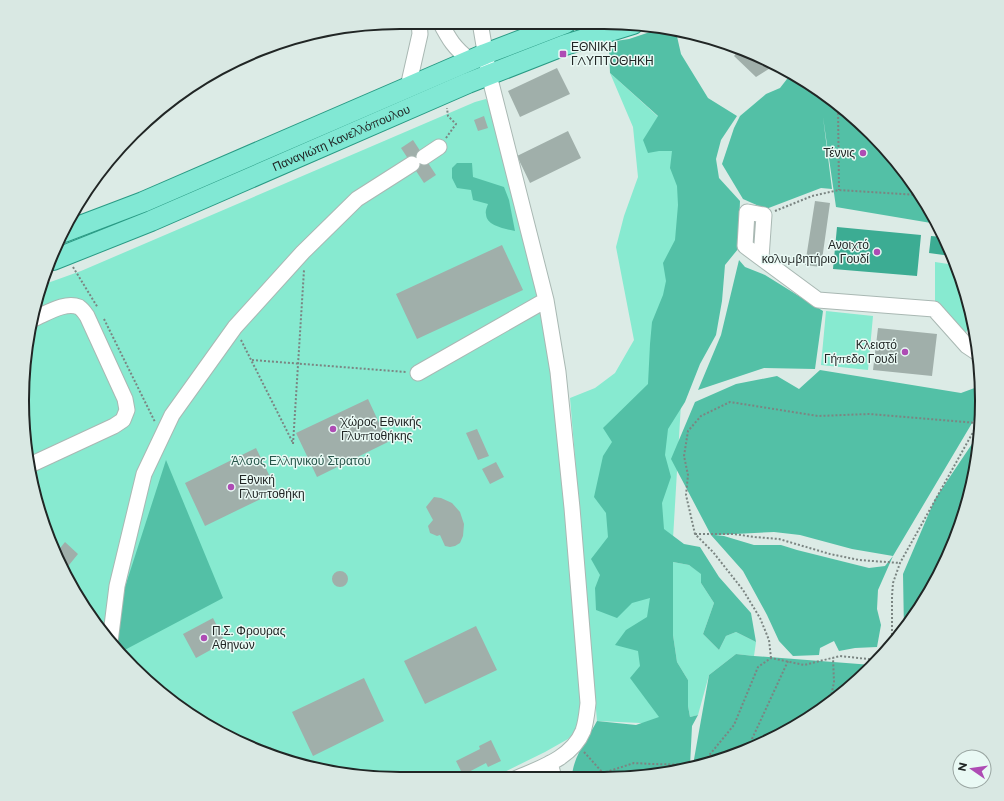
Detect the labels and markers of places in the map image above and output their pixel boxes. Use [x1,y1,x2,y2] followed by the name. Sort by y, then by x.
[571,39,654,68] place label: ΕΘΝΙΚΗ ΓΛΥΠΤΟΘΗΚΗ
[558,49,568,59] marker: ΕΘΝΙΚΗ ΓΛΥΠΤΟΘΗΚΗ
[823,145,855,160] place label: Τέννις
[858,148,868,158] marker: Τέννις
[762,237,869,266] place label: Ανοιχτό κολυμβητήριο Γουδί
[872,247,882,257] marker: Ανοιχτό κολυμβητήριο Γουδί
[824,337,897,366] place label: Κλειστό Γήπεδο Γουδί
[900,347,910,357] marker: Κλειστό Γήπεδο Γουδί
[339,414,422,443] place label: Χώρος Εθνικής Γλυπτοθήκης
[328,424,338,434] marker: Χώρος Εθνικής Γλυπτοθήκης
[239,472,305,501] place label: Εθνική Γλυπτοθήκη
[226,482,236,492] marker: Εθνική Γλυπτοθήκη
[212,623,286,652] place label: Π.Σ. Φρουρας Αθηνων
[199,633,209,643] marker: Π.Σ. Φρουρας Αθηνων

